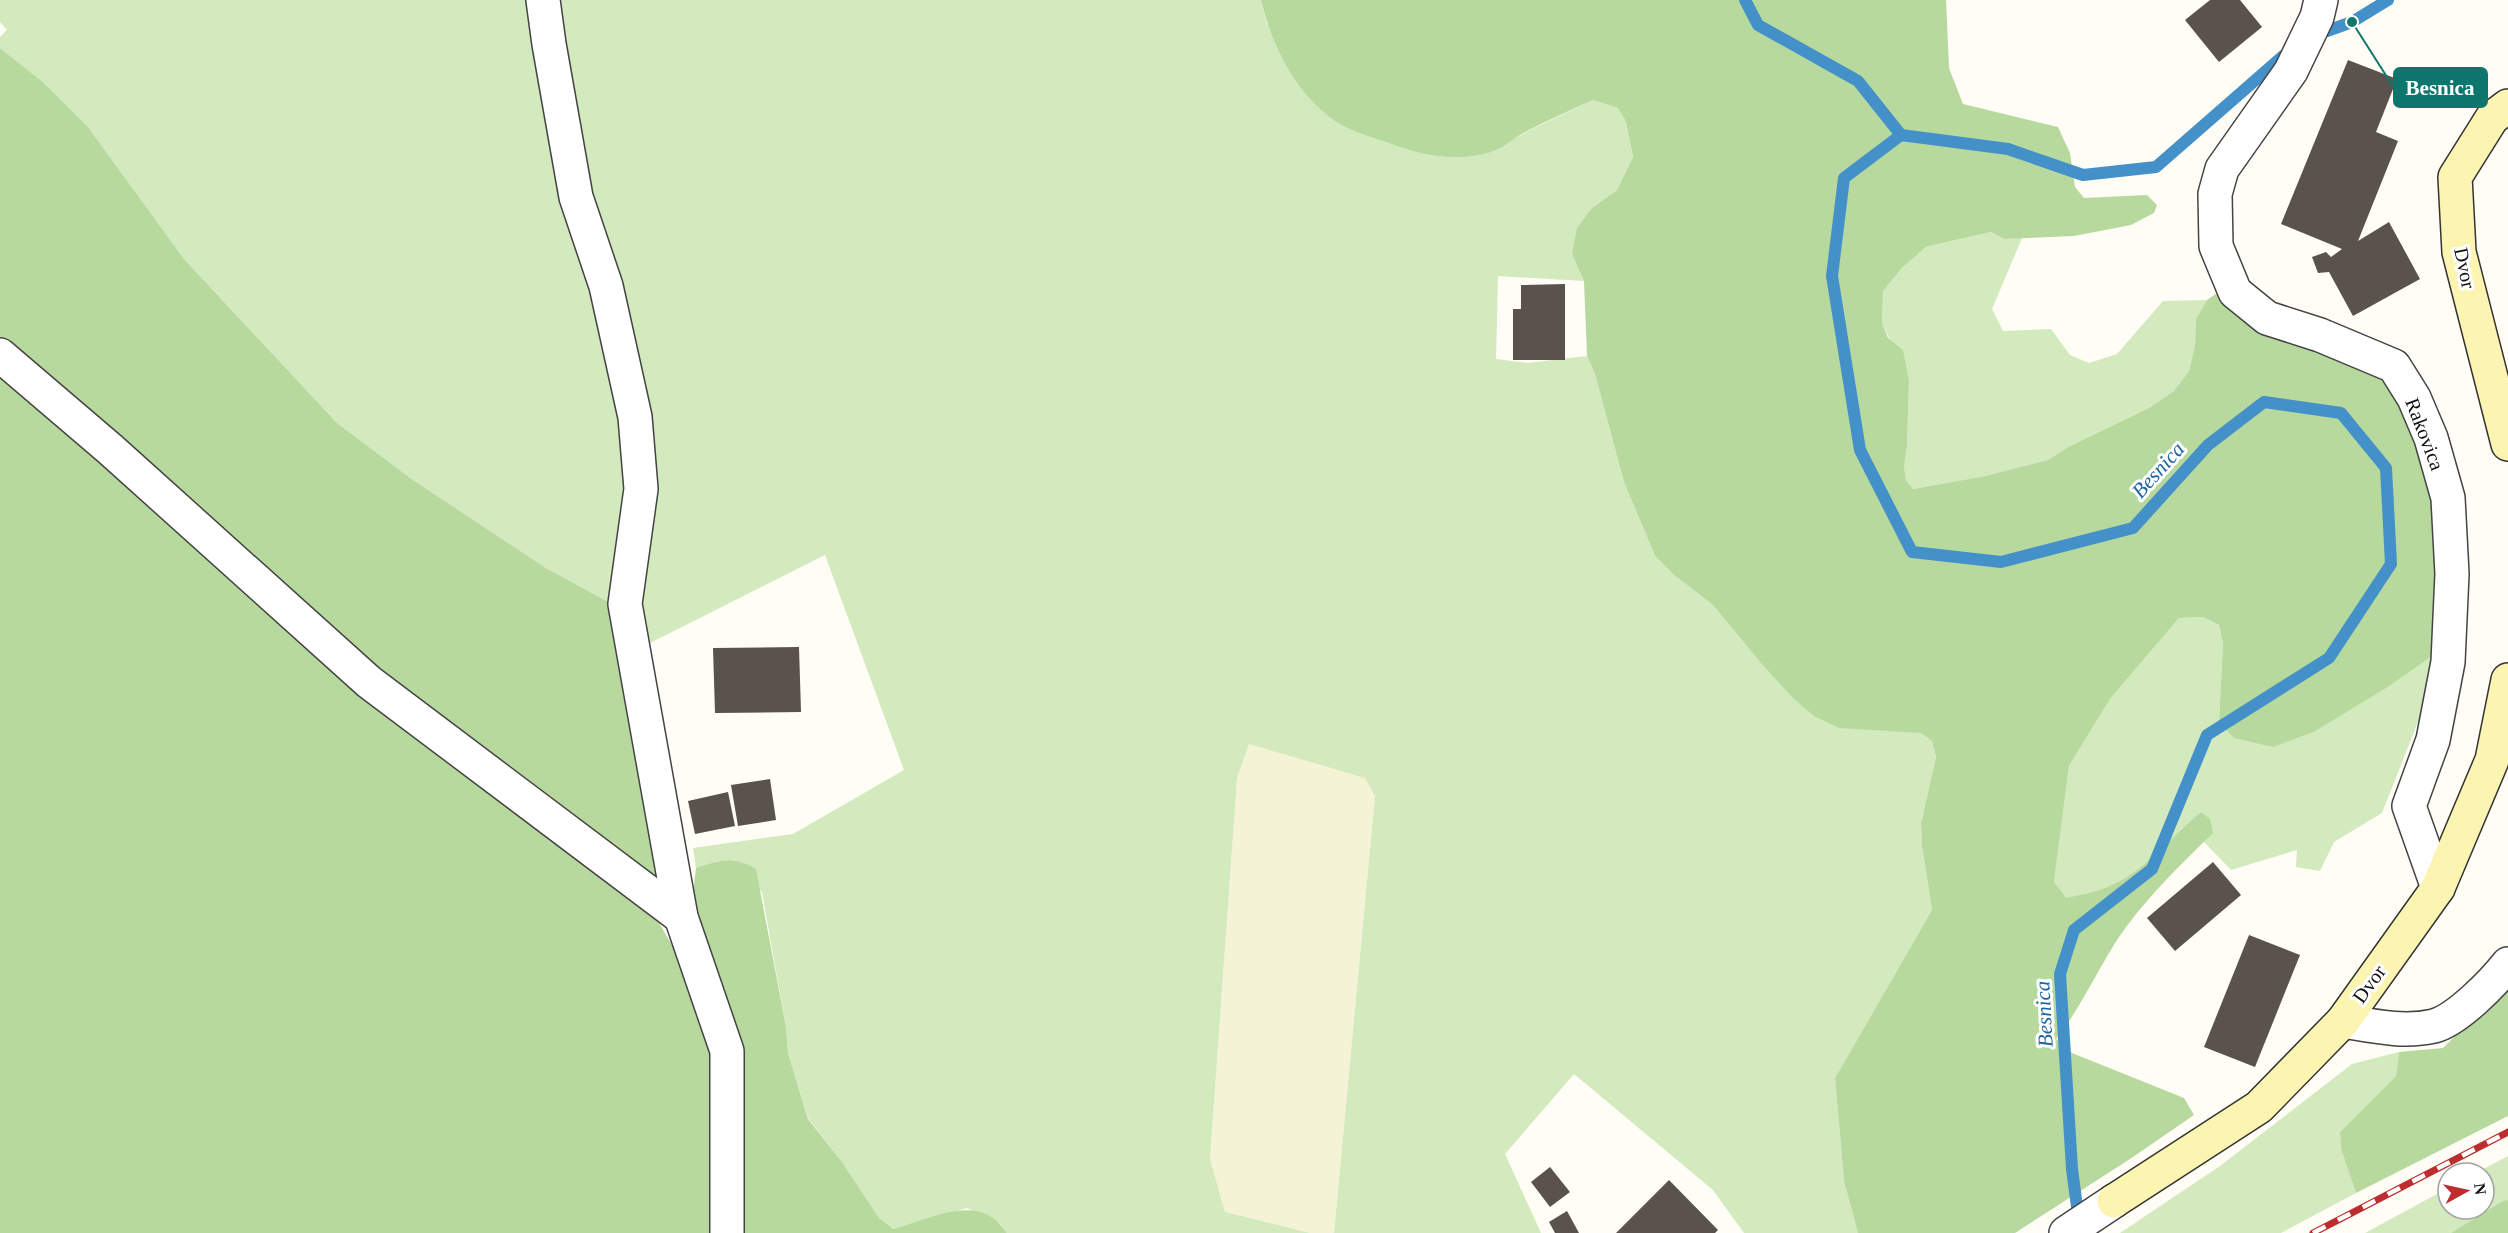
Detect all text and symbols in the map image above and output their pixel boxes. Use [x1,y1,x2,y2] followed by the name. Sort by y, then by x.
[2394,68,2487,107] callout: Besnica
[2406,76,2475,100] text: Besnica
[2450,246,2480,291] street label: Dvor
[2401,395,2449,473] street label: Rakovica
[2127,437,2189,503] water label: Besnica
[2348,961,2390,1007] street label: Dvor
[2030,980,2058,1048] water label: Besnica
[2436,1161,2496,1221] north arrow
[2471,1182,2490,1196] text: N

